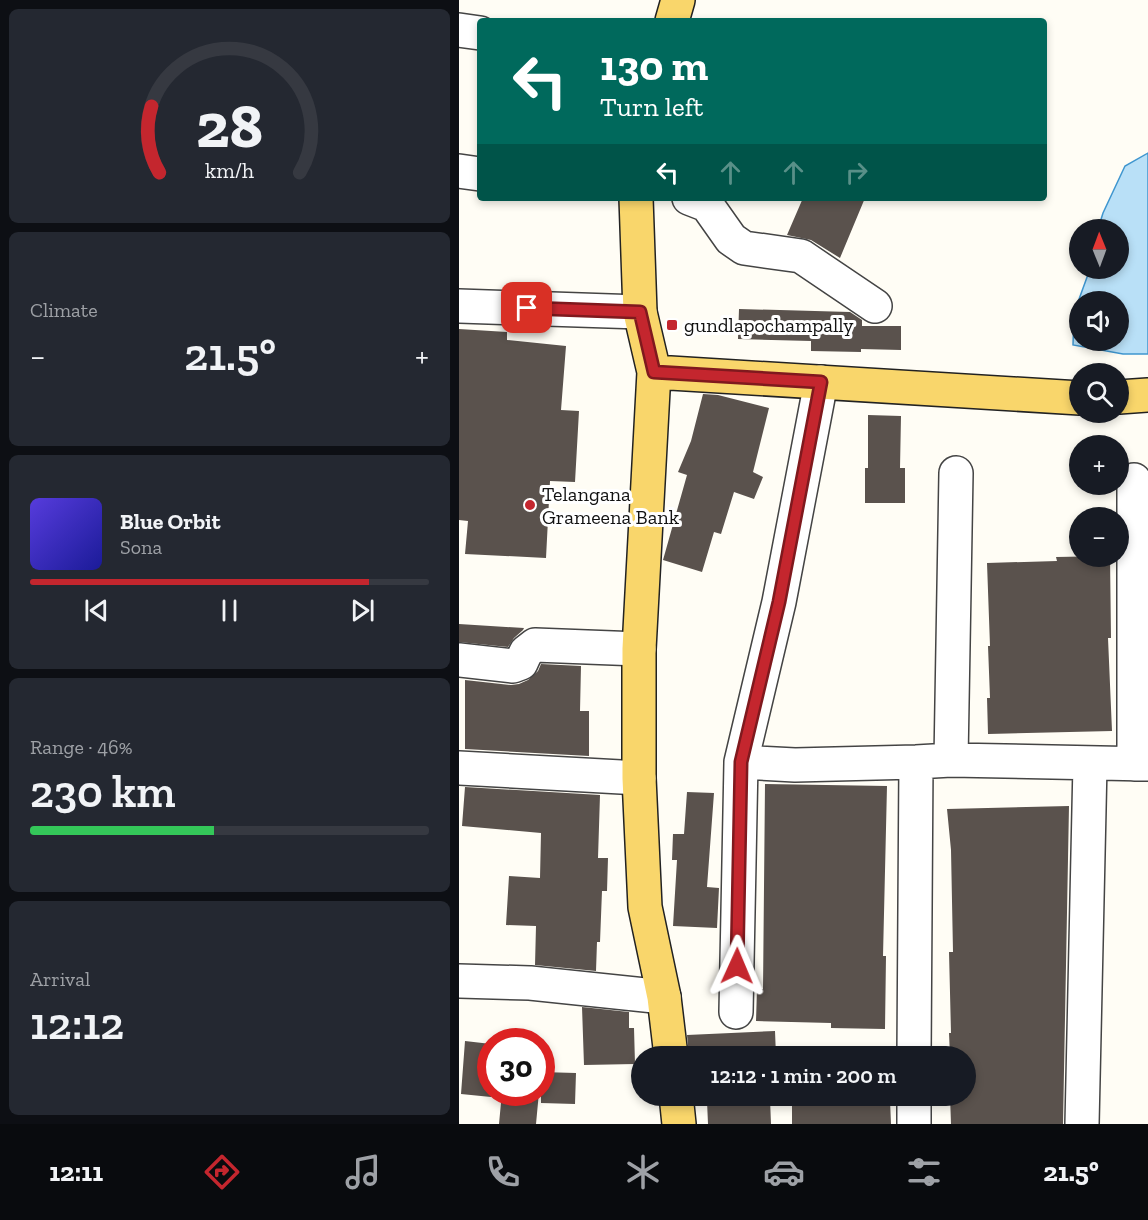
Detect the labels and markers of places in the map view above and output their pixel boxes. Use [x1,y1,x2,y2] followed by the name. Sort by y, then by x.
[501,282,552,333] pin
[684,313,854,337] place label: gundlapochampally
[665,318,679,332] marker: gundlapochampally
[542,482,680,529] place label: Telangana Grameena Bank
[523,498,537,512] marker: Telangana Grameena Bank

